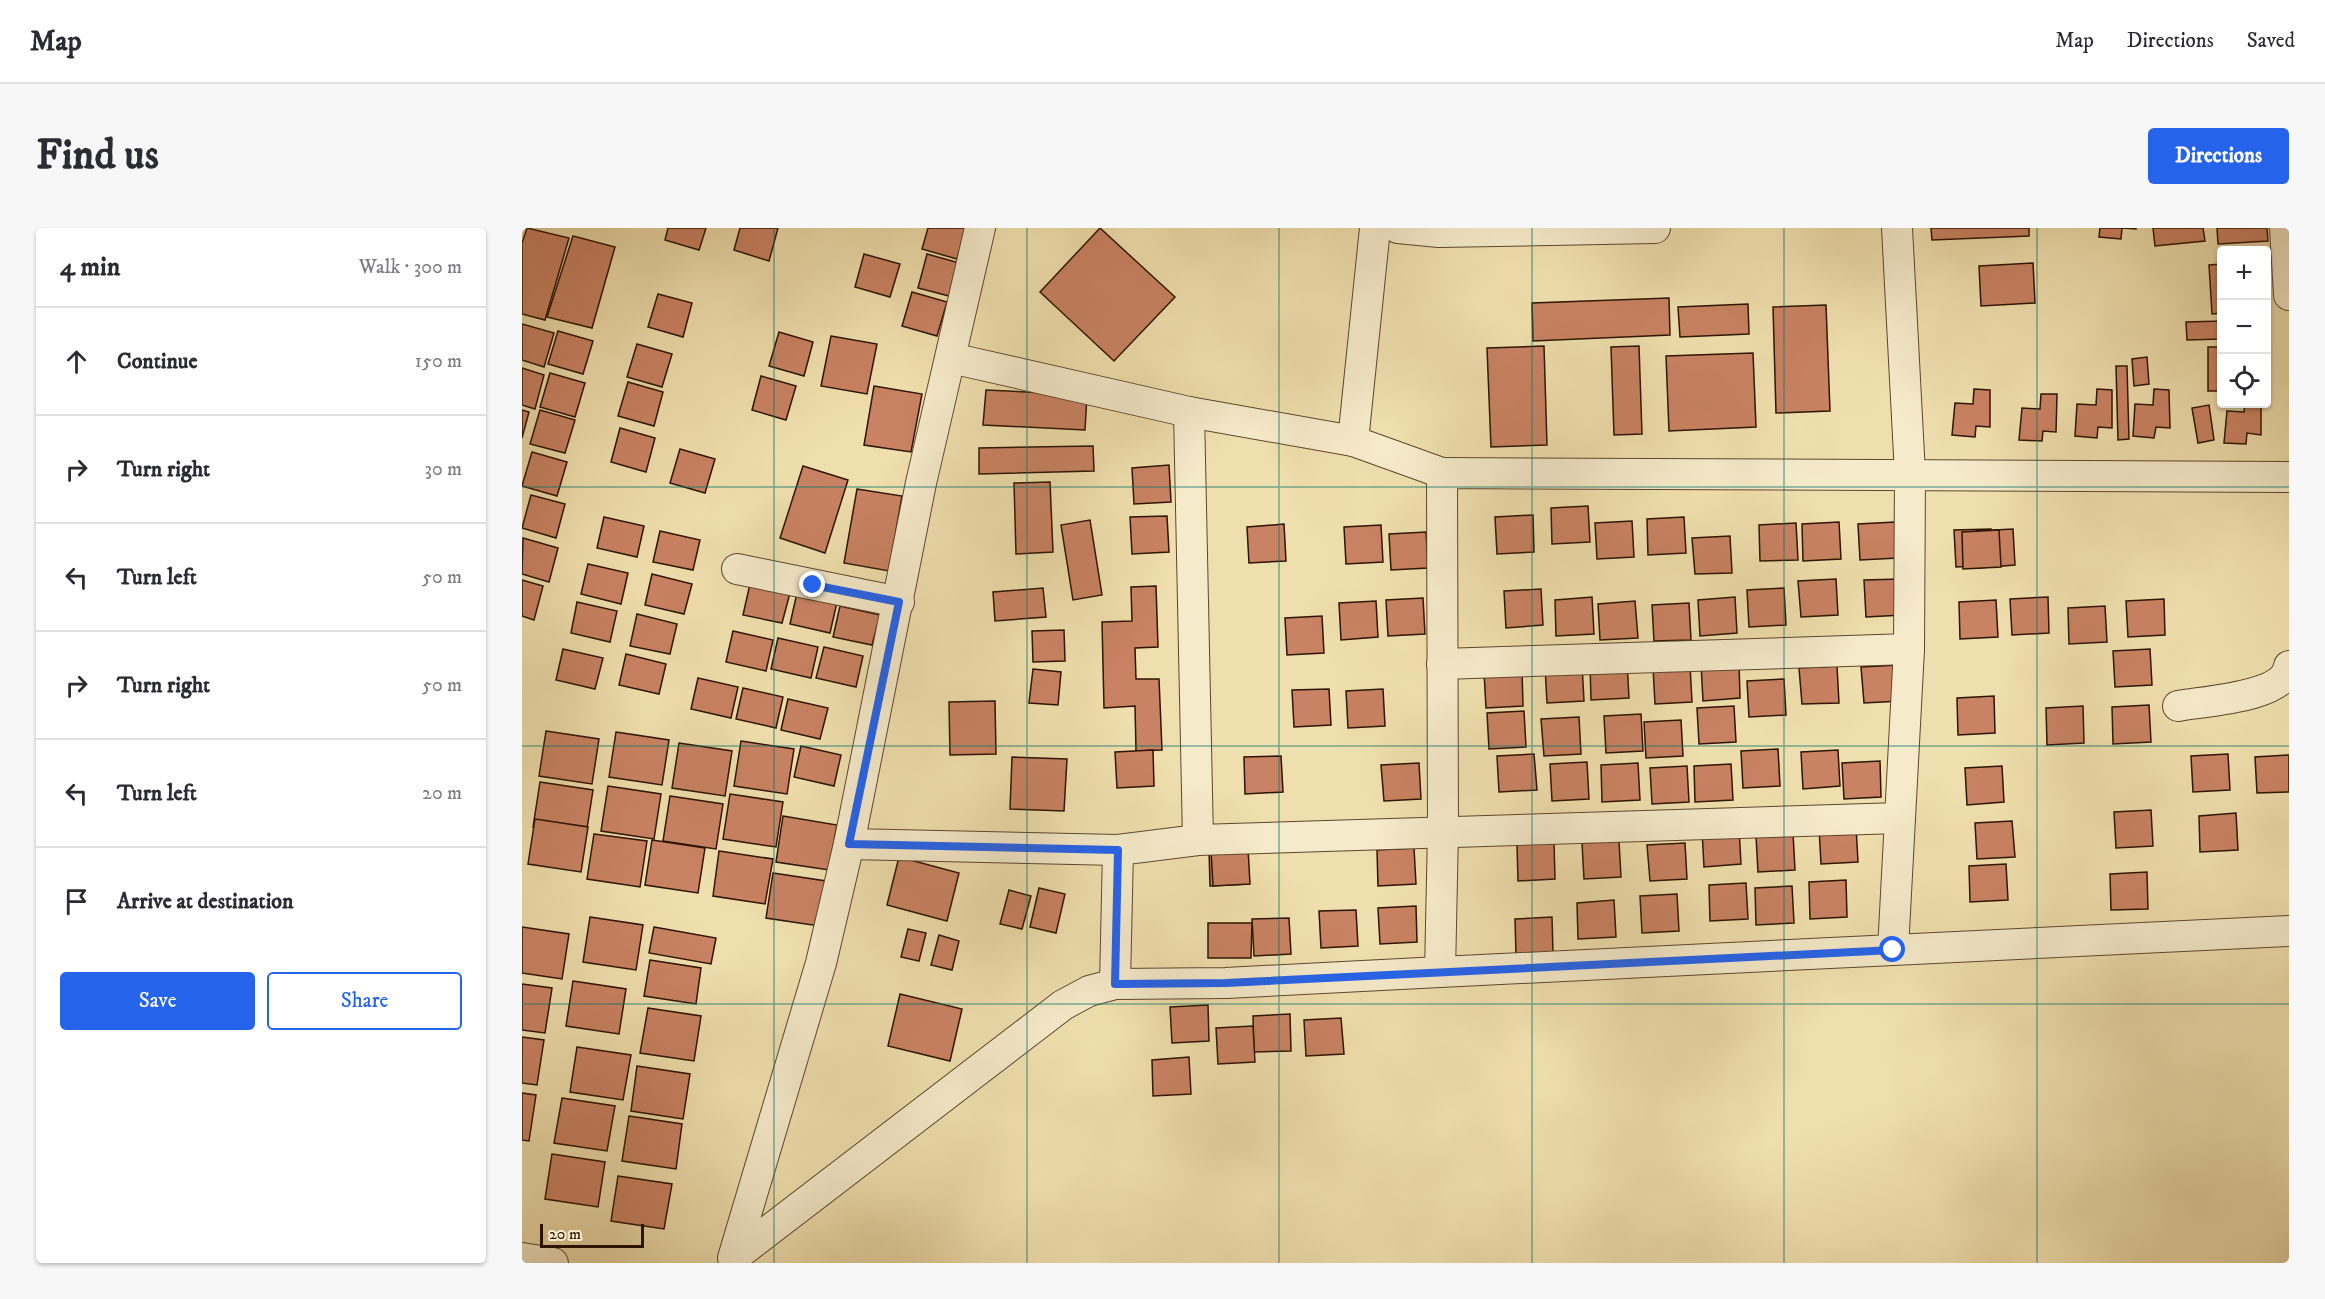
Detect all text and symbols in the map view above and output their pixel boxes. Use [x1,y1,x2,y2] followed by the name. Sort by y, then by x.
[30,24,82,59] text: Map
[2055,28,2094,54] text: Map
[2127,28,2214,54] text: Directions
[2247,28,2295,54] text: Saved
[2148,128,2289,184] button: Directions
[36,130,159,182] text: Find us
[2217,246,2271,408] map controls
[2217,246,2271,300] button: +
[60,251,120,284] text: 4 min
[359,255,462,280] text: Walk · 300 m
[2217,300,2271,354] button: −
[60,345,93,378] icon: ahead
[117,348,198,375] text: Continue
[415,349,462,374] text: 150 m
[2217,354,2271,408] button: locate
[60,453,93,486] icon: right
[117,456,210,483] text: Turn right
[424,457,462,482] text: 30 m
[60,561,93,594] icon: left
[117,564,197,591] text: Turn left
[422,565,462,590] text: 50 m
[799,571,825,597] route end
[60,669,93,702] icon: right
[117,672,210,699] text: Turn right
[422,673,462,698] text: 50 m
[60,777,93,810] icon: left
[117,780,197,807] text: Turn left
[422,781,462,806] text: 20 m
[60,885,93,918] icon: arrive
[117,888,294,915] text: Arrive at destination
[1879,936,1905,962] route start
[60,972,255,1030] button: Save
[267,972,462,1030] button: Share
[540,1221,644,1248] scale bar
[549,1224,581,1244] text: 20 m

